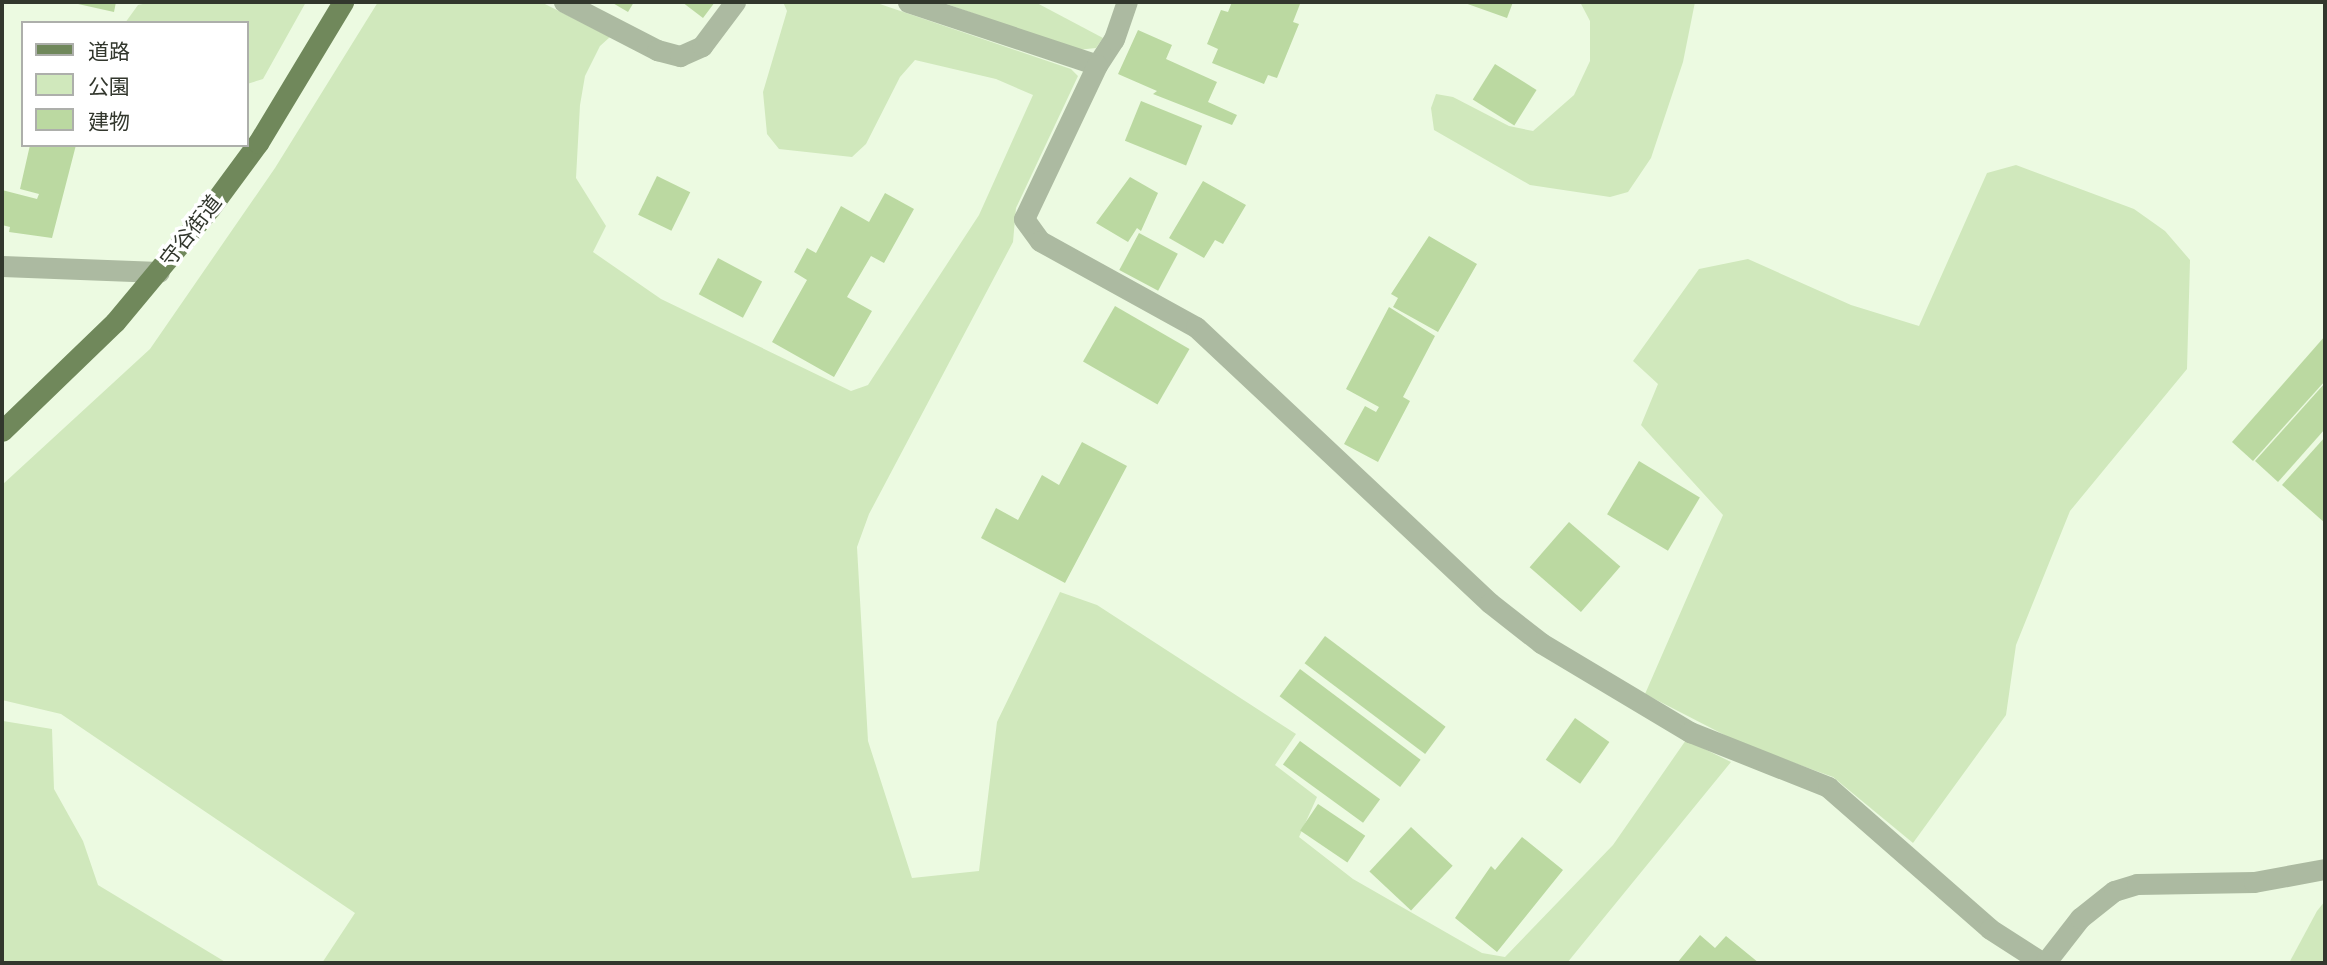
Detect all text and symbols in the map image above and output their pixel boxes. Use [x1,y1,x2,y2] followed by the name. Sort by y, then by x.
[21,21,248,147] legend
[88,40,130,63] text: 道路
[88,75,130,98] text: 公園
[88,110,130,133] text: 建物
[155,190,227,272] street label: 守谷街道

